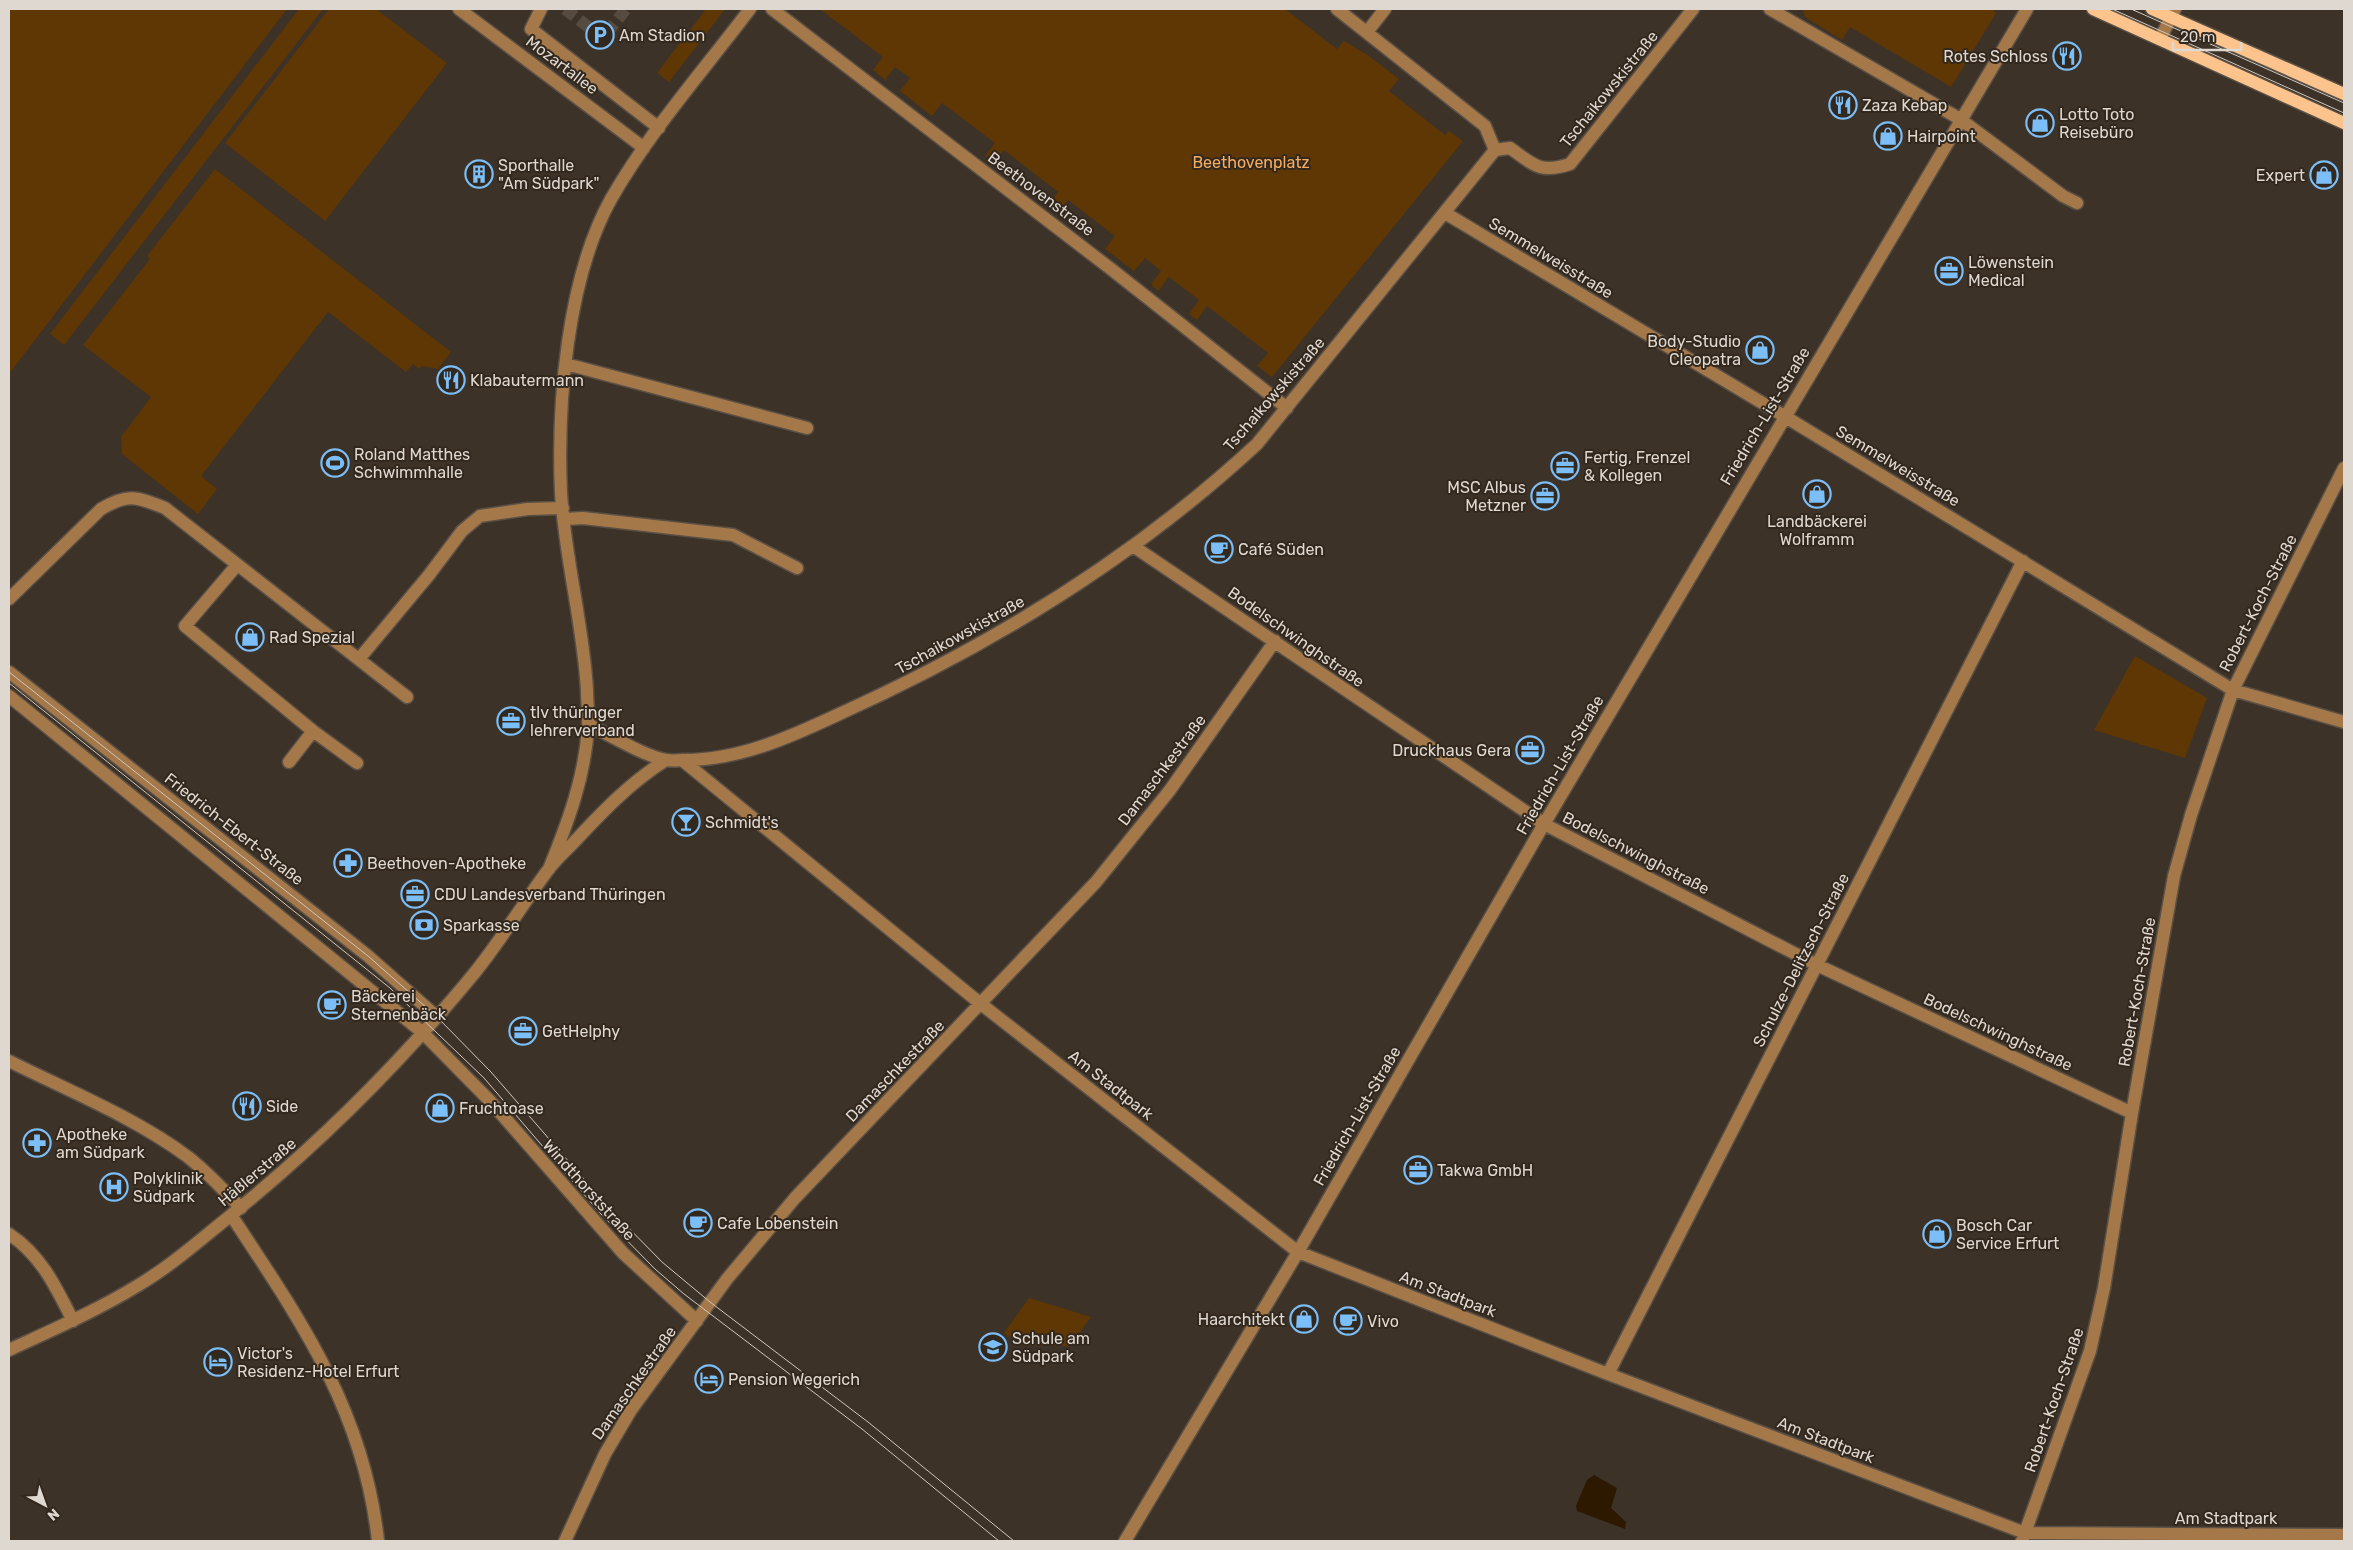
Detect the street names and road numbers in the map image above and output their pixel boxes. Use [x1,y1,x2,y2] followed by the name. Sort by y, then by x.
[1556,27,1662,151] street label: Tschaikowskistraße
[522,32,602,98] street label: Mozartallee
[984,148,1098,240] street label: Beethovenstraße
[1486,213,1617,303] street label: Semmelweisstraße
[1219,333,1329,455] street label: Tschaikowskistraße
[1716,343,1814,488] street label: Friedrich-List-Straße
[1833,421,1964,511] street label: Semmelweisstraße
[2215,531,2301,675] street label: Robert-Koch-Straße
[1224,583,1368,691] street label: Bodelschwinghstraße
[892,592,1028,678] street label: Tschaikowskistraße
[1512,692,1608,838] street label: Friedrich-List-Straße
[1114,711,1210,829] street label: Damaschkestraße
[161,769,307,889] street label: Friedrich-Ebert-Straße
[1559,808,1713,898] street label: Bodelschwinghstraße
[1749,870,1853,1050] street label: Schulze-Delitzsch-Straße
[2114,916,2160,1068] street label: Robert-Koch-Straße
[1921,989,2076,1075] street label: Bodelschwinghstraße
[842,1016,948,1126] street label: Damaschkestraße
[1309,1043,1405,1189] street label: Friedrich-List-Straße
[1065,1046,1158,1124] street label: Am Stadtpark
[214,1134,300,1210] street label: Häßlerstraße
[539,1136,639,1244] street label: Windthorststraße
[1397,1267,1500,1321] street label: Am Stadtpark
[588,1323,680,1443] street label: Damaschkestraße
[2020,1325,2088,1475] street label: Robert-Koch-Straße
[1775,1413,1878,1467] street label: Am Stadtpark
[2175,1509,2278,1528] street label: Am Stadtpark

